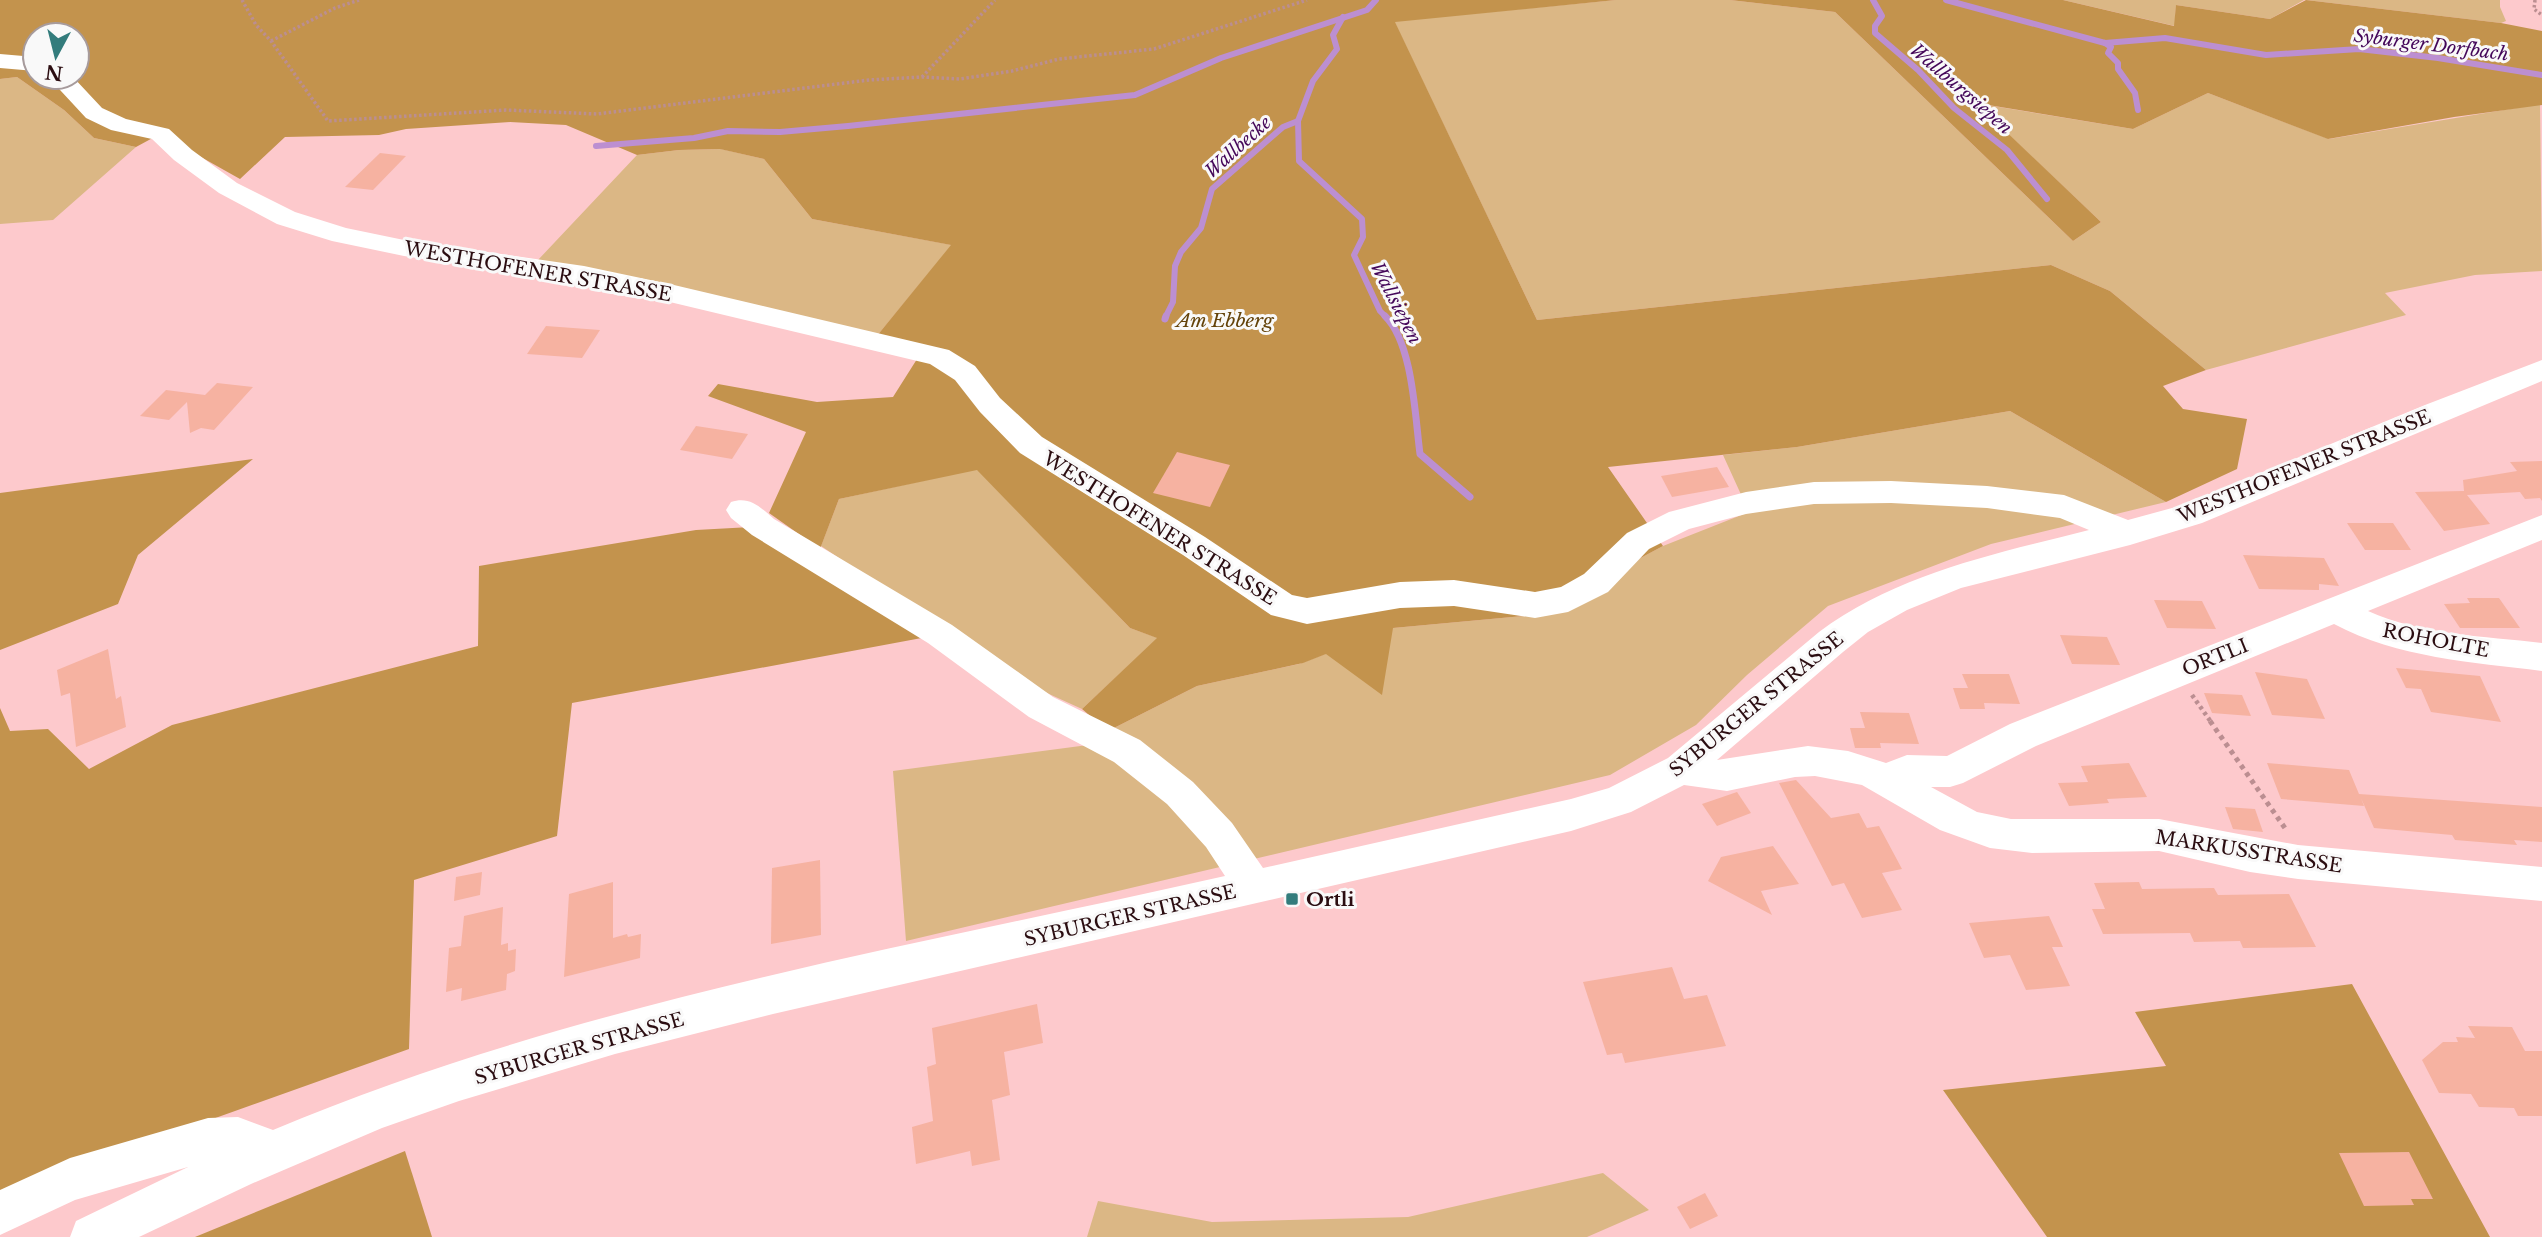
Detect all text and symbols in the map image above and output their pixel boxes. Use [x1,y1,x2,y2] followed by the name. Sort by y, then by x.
[21,21,91,91] north arrow
[2352,25,2510,65] water label: Syburger Dorfbach
[1906,39,2016,139] water label: Wallburgsiepen
[44,60,64,85] text: N
[1200,112,1276,182] water label: Wallbecke
[401,236,673,306] street label: WESTHOFENER STRASSE
[1366,258,1426,348] water label: Wallsiepen
[1174,309,1275,332] park label: Am Ebberg
[2173,405,2434,528] street label: WESTHOFENER STRASSE
[1038,446,1281,610] street label: WESTHOFENER STRASSE
[2381,619,2491,662] street label: ROHOLTE
[1665,627,1848,782] street label: SYBURGER STRASSE
[2179,634,2252,681] street label: ORTLI
[2154,825,2344,878] street label: MARKUSSTRASSE
[1022,880,1238,951] street label: SYBURGER STRASSE
[1306,888,1354,911] place label: Ortli
[1284,891,1300,907] marker: Ortli
[472,1008,687,1089] street label: SYBURGER STRASSE

